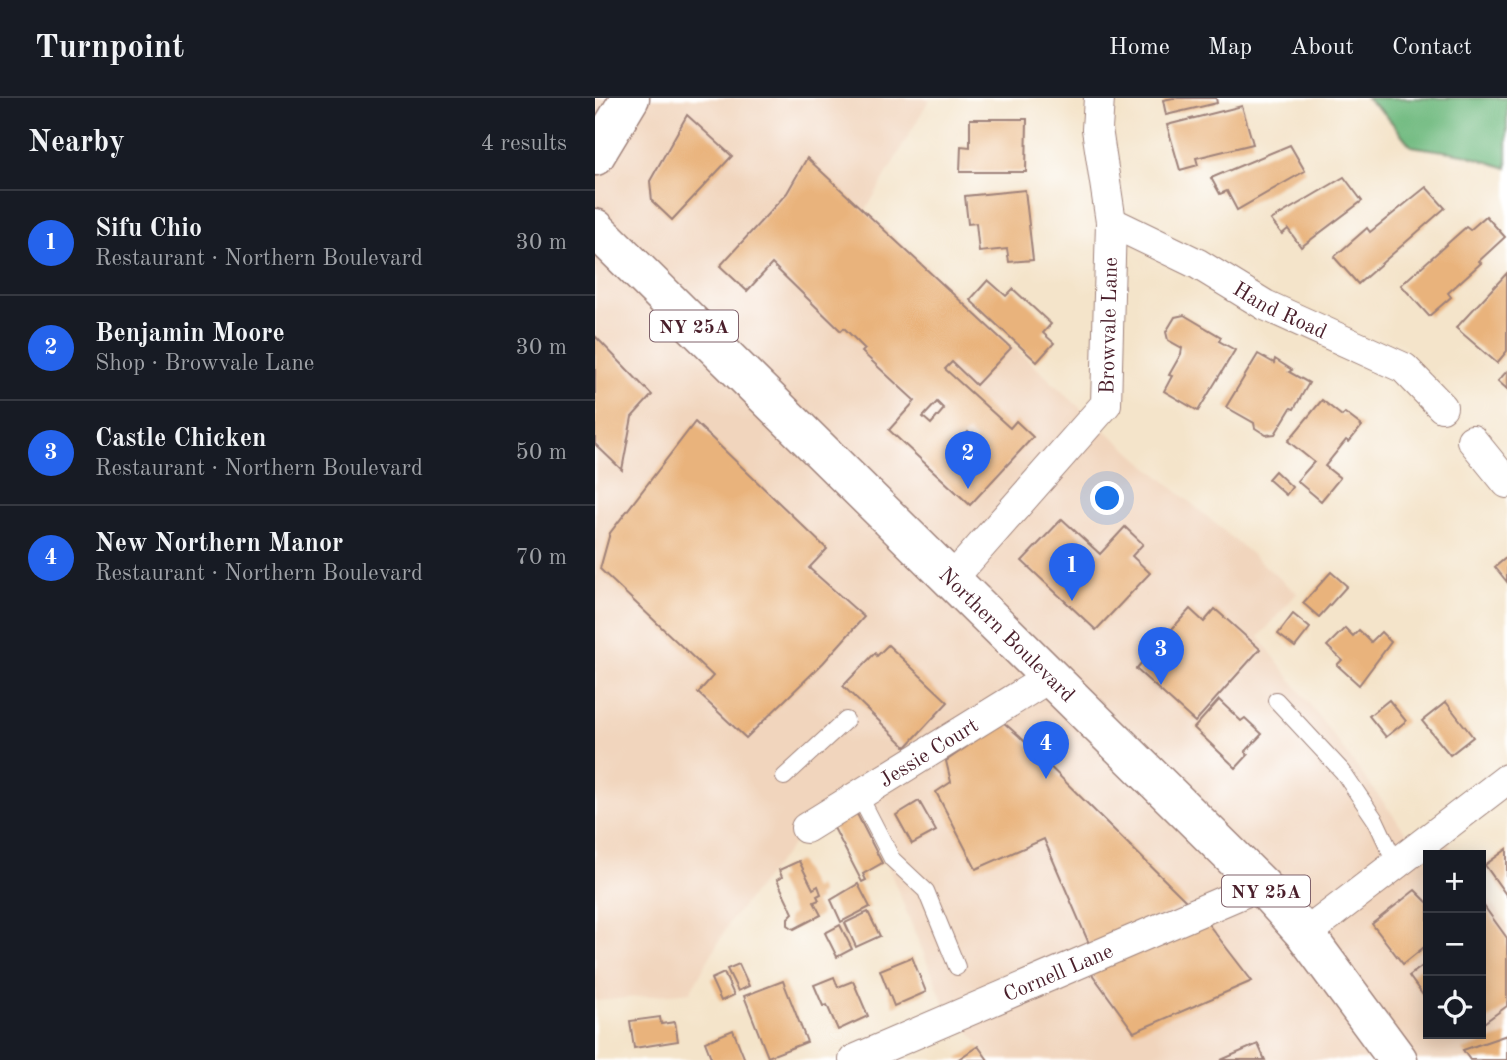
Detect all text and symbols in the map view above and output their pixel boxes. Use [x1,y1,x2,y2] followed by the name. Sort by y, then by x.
[35,32,184,65] text: Turnpoint
[1109,36,1170,60] text: Home
[1208,36,1252,60] text: Map
[1290,36,1354,60] text: About
[1392,36,1472,60] text: Contact
[28,128,125,158] text: Nearby
[481,132,567,155] text: 4 results
[95,216,202,242] text: Sifu Chio
[44,231,58,254] text: 1
[516,231,567,254] text: 30 m
[95,247,423,270] text: Restaurant · Northern Boulevard
[1097,257,1122,394] street label: Browvale Lane
[1229,279,1330,344] street label: Hand Road
[650,310,738,342] road number: NY 25A
[95,321,285,347] text: Benjamin Moore
[44,336,58,359] text: 2
[516,336,567,359] text: 30 m
[95,352,314,375] text: Shop · Browvale Lane
[95,426,266,452] text: Castle Chicken
[945,431,991,489] pin: 2
[44,441,58,464] text: 3
[516,441,567,464] text: 50 m
[95,457,423,480] text: Restaurant · Northern Boulevard
[1090,481,1124,515] your location
[95,531,343,557] text: New Northern Manor
[1049,543,1095,601] pin: 1
[44,546,58,569] text: 4
[516,546,567,569] text: 70 m
[95,562,423,585] text: Restaurant · Northern Boulevard
[934,564,1078,707] street label: Northern Boulevard
[1138,627,1184,685] pin: 3
[876,715,982,792] street label: Jessie Court
[1023,721,1069,779] pin: 4
[1423,850,1486,1039] map controls
[1423,850,1486,913] button: +
[1222,876,1310,906] road number: NY 25A
[1423,913,1486,976] button: −
[1001,941,1116,1006] street label: Cornell Lane
[1423,976,1486,1039] button: locate

